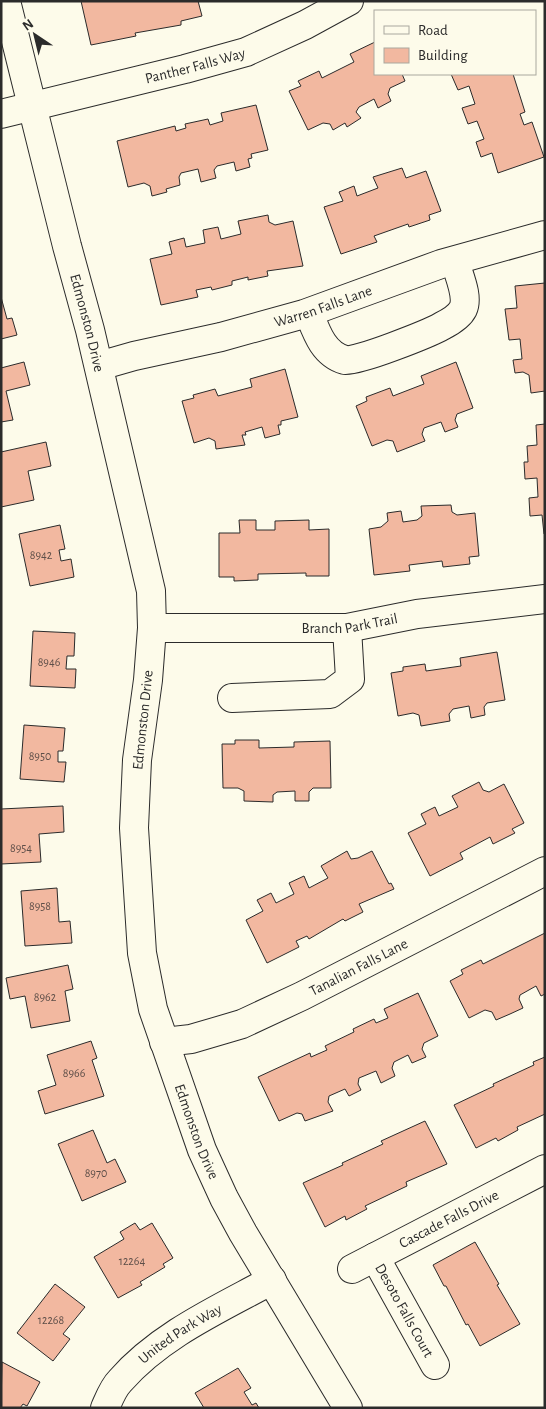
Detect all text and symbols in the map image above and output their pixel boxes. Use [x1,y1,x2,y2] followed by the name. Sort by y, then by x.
[10,10,60,60] north arrow
[374,10,536,75] legend
[20,17,36,34] text: N
[418,23,448,38] text: Road
[143,45,247,86] street label: Panther Falls Way
[418,48,468,63] text: Building
[68,272,107,373] street label: Edmonston Drive
[272,282,374,329] street label: Warren Falls Lane
[30,549,53,561] house number: 8942
[301,611,399,636] street label: Branch Park Trail
[38,656,61,668] house number: 8946
[130,669,156,771] street label: Edmonston Drive
[29,750,51,762] house number: 8950
[10,842,32,854] house number: 8954
[29,900,51,912] house number: 8958
[307,935,410,998] street label: Tanalian Falls Lane
[34,991,57,1003] house number: 8962
[63,1067,86,1079] house number: 8966
[172,1082,222,1181] street label: Edmonston Drive
[85,1167,107,1179] house number: 8970
[397,1187,501,1251] street label: Cascade Falls Drive
[119,1255,145,1267] house number: 12264
[373,1261,437,1360] street label: Desoto Falls Court
[135,1301,225,1366] street label: United Park Way
[38,1314,64,1326] house number: 12268

